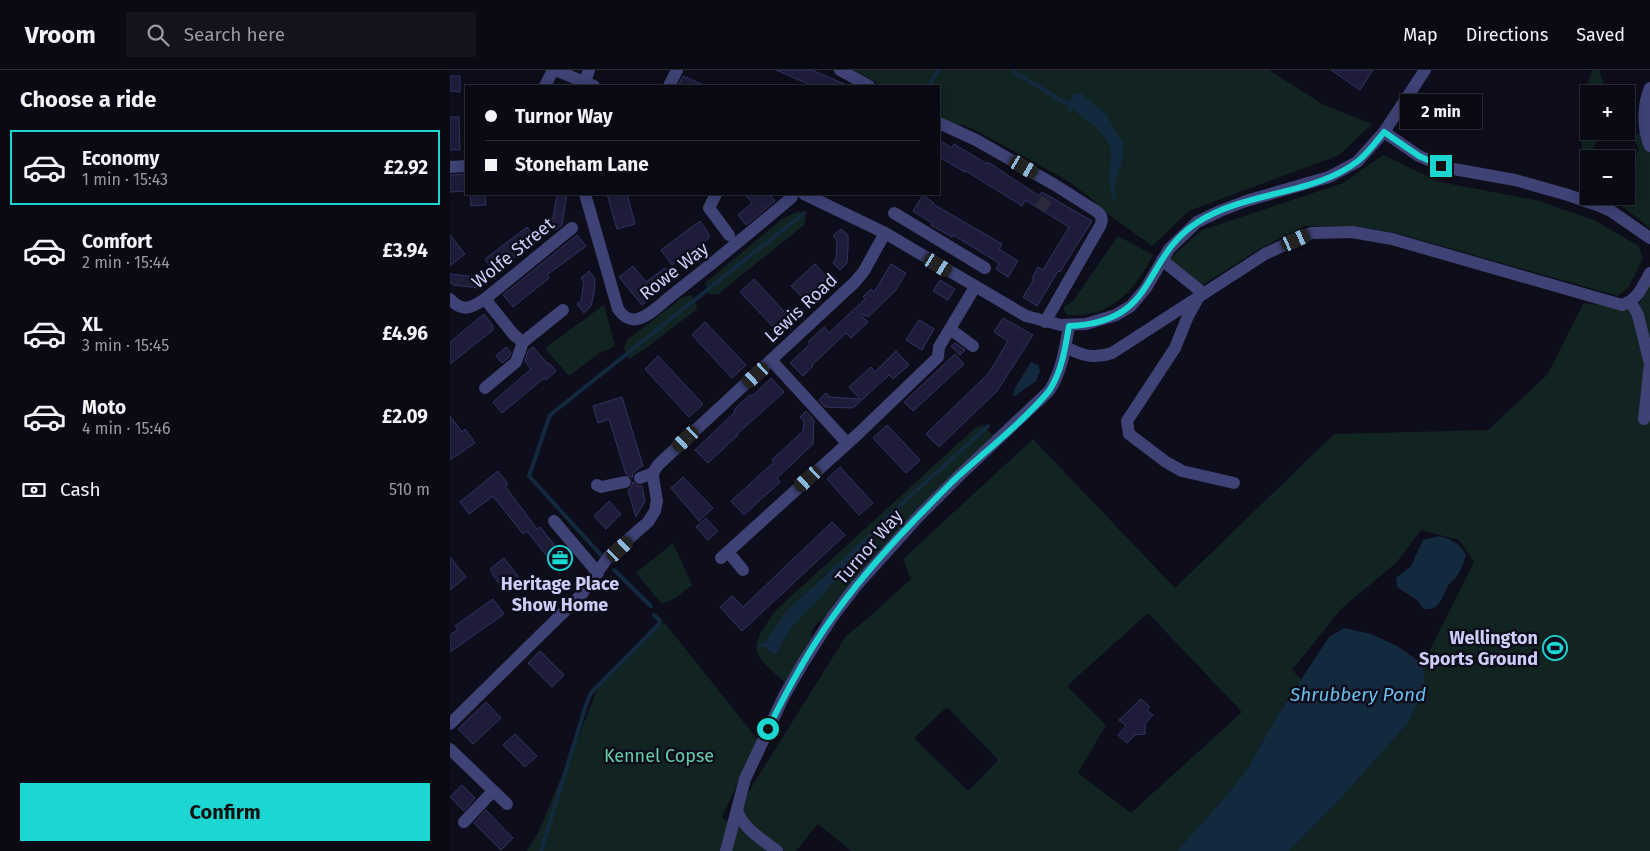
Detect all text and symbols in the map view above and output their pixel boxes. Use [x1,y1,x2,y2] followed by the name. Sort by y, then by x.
[126,12,476,57] search box
[25,21,96,49] text: Vroom
[144,21,172,49] icon: search
[184,23,285,46] text: Search here
[1403,24,1438,46] text: Map
[1466,24,1548,46] text: Directions
[1576,24,1625,46] text: Saved
[1580,85,1635,205] map controls
[1580,85,1635,140] button: +
[20,86,156,113] text: Choose a ride
[1400,93,1482,128] callout: 2 min
[1421,102,1461,121] text: 2 min
[515,105,613,128] text: Turnor Way
[22,145,67,190] icon: car
[82,147,159,170] text: Economy
[1580,150,1635,205] button: −
[515,153,649,176] text: Stoneham Lane
[1007,153,1040,181] car
[1430,155,1452,177] route end
[384,156,428,179] text: £2.92
[82,170,168,189] text: 1 min · 15:43
[467,213,559,293] street label: Wolfe Street
[1279,227,1312,253] car
[22,228,67,273] icon: car
[82,230,152,253] text: Comfort
[635,237,713,305] street label: Rowe Way
[383,239,428,262] text: £3.94
[921,251,954,279] car
[82,253,170,272] text: 2 min · 15:44
[760,269,842,347] street label: Lewis Road
[22,311,67,356] icon: car
[82,313,103,336] text: XL
[382,322,428,345] text: £4.96
[82,336,169,355] text: 3 min · 15:45
[739,359,772,391] car
[22,394,67,439] icon: car
[82,396,126,419] text: Moto
[382,405,428,428] text: £2.09
[82,419,170,438] text: 4 min · 15:46
[669,423,702,455] car
[791,463,824,495] car
[20,476,48,504] icon: cash
[60,478,101,501] text: Cash
[389,480,430,499] text: 510 m
[831,505,907,589] street label: Turnor Way
[603,533,636,565] car
[547,545,573,571] office icon: Heritage Place Show Home
[501,573,619,616] place label: Heritage Place Show Home
[1419,627,1538,670] place label: Wellington Sports Ground
[1542,635,1568,661] sports icon: Wellington Sports Ground
[1289,683,1426,706] water label: Shrubbery Pond
[757,718,779,740] route start
[604,745,714,767] park label: Kennel Copse
[20,783,430,841] button: Confirm

